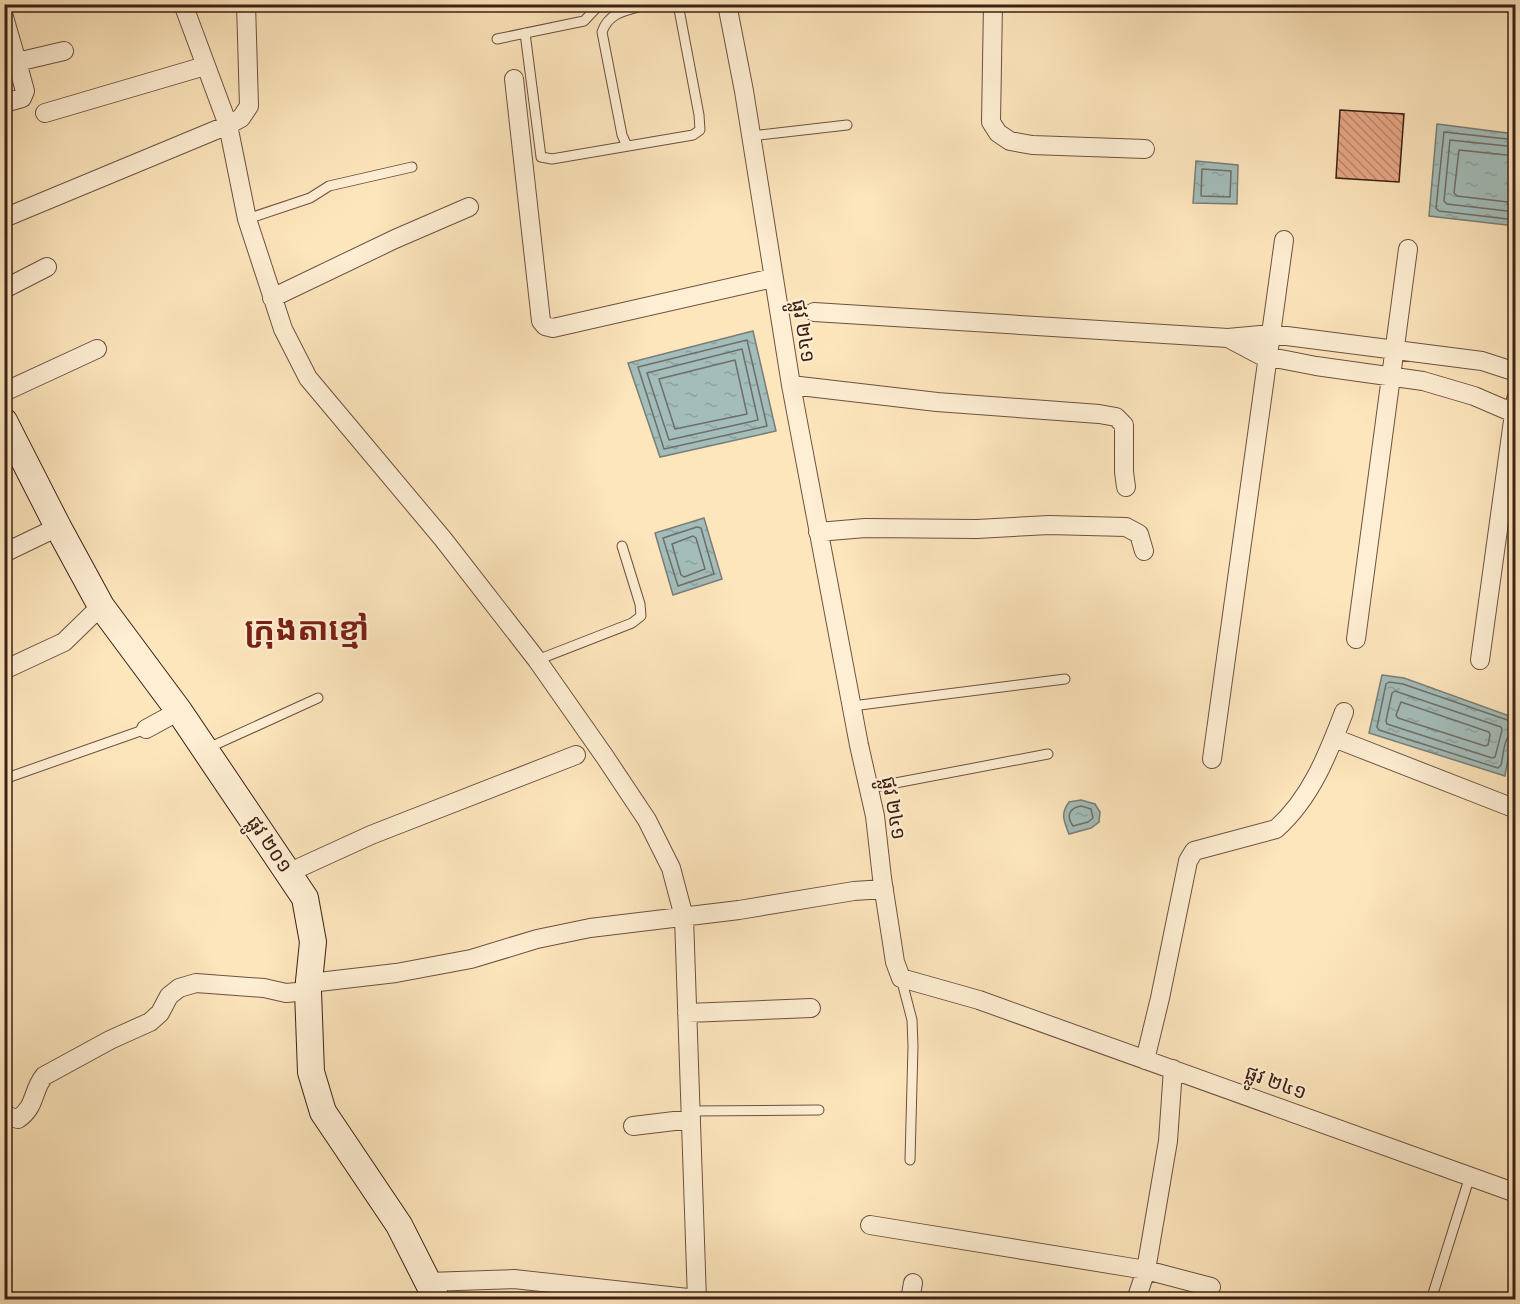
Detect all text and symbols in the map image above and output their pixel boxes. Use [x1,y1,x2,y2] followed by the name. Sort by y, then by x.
[780,298,821,366] street label: ផ្លូវ ២៤១
[245,610,369,650] district label: ក្រុងតាខ្មៅ
[870,774,911,843] street label: ផ្លូវ ២៤១
[236,811,298,881] street label: ផ្លូវ ២០១
[1240,1060,1310,1111] street label: ផ្លូវ ២៤១

